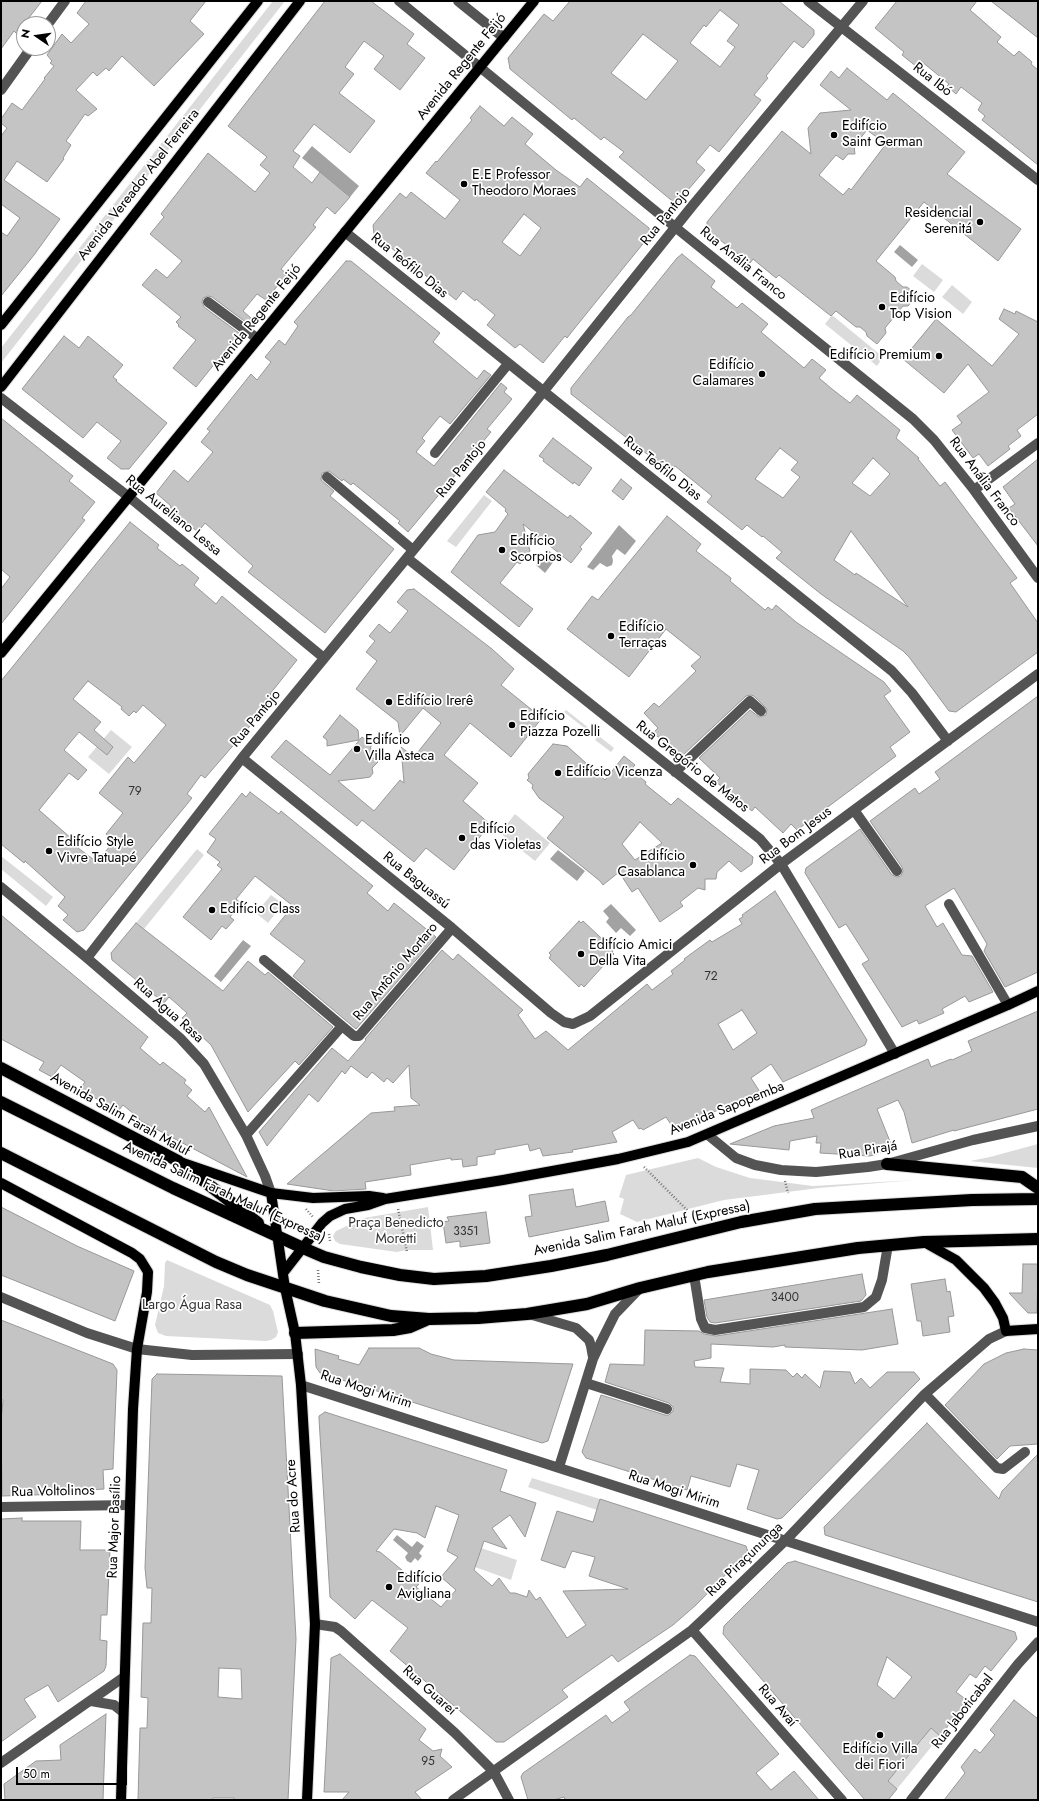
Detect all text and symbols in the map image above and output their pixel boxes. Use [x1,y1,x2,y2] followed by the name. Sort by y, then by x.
[414,10,510,124] street label: Avenida Regente Feijó
[16,16,56,56] north arrow
[17,27,34,40] text: N
[909,59,955,101] street label: Rua Ibó
[75,106,203,264] street label: Avenida Vereador Abel Ferreira
[842,119,923,152] place label: Edifício Saint German
[829,130,839,140] marker: Edifício Saint German
[472,168,576,200] place label: E.E Professor Theodoro Moraes
[459,179,469,189] marker: E.E Professor Theodoro Moraes
[638,185,694,249] street label: Rua Pantojo
[905,206,972,238] place label: Residencial Serenitá
[975,217,985,227] marker: Residencial Serenitá
[696,224,790,304] street label: Rua Anália Franco
[367,230,451,302] street label: Rua Teófilo Dias
[209,261,305,375] street label: Avenida Regente Feijó
[890,291,952,324] place label: Edifício Top Vision
[877,302,887,312] marker: Edifício Top Vision
[830,348,931,364] place label: Edifício Premium
[934,351,944,361] marker: Edifício Premium
[693,358,754,390] place label: Edifício Calamares
[757,369,767,379] marker: Edifício Calamares
[620,433,704,505] street label: Rua Teófilo Dias
[945,434,1023,530] street label: Rua Anália Franco
[434,437,490,501] street label: Rua Pantojo
[122,472,224,560] street label: Rua Aureliano Lessa
[510,534,562,566] place label: Edifício Scorpios
[497,545,507,555] marker: Edifício Scorpios
[619,620,667,652] place label: Edifício Terraças
[606,631,616,641] marker: Edifício Terraças
[227,687,285,751] street label: Rua Pantojo
[397,694,473,710] place label: Edifício Irerê
[384,697,394,707] marker: Edifício Irerê
[520,709,600,742] place label: Edifício Piazza Pozelli
[632,718,752,816] street label: Rua Gregório de Matos
[507,720,517,730] marker: Edifício Piazza Pozelli
[365,733,434,766] place label: Edifício Villa Asteca
[352,744,362,754] marker: Edifício Villa Asteca
[566,765,662,781] place label: Edifício Vicenza
[553,768,563,778] marker: Edifício Vicenza
[128,785,142,799] house number: 79
[757,803,835,869] street label: Rua Bom Jesus
[470,822,541,854] place label: Edifício das Violetas
[457,833,467,843] marker: Edifício das Violetas
[57,835,137,868] place label: Edifício Style Vivre Tatuapé
[44,846,54,856] marker: Edifício Style Vivre Tatuapé
[379,849,453,913] street label: Rua Baguassú
[618,849,685,882] place label: Edifício Casablanca
[688,860,698,870] marker: Edifício Casablanca
[220,902,300,918] place label: Edifício Class
[207,905,217,915] marker: Edifício Class
[350,920,442,1024] street label: Rua Antônio Mortaro
[589,938,672,970] place label: Edifício Amici Della Vita
[576,949,586,959] marker: Edifício Amici Della Vita
[704,970,718,984] house number: 72
[129,975,207,1047] street label: Rua Água Rasa
[47,1070,193,1160] street label: Avenida Salim Farah Maluf
[667,1078,787,1140] street label: Avenida Sapopemba
[837,1138,899,1164] street label: Rua Pirajá
[120,1139,328,1247] street label: Avenida Salim Farah Maluf (Expressa)
[532,1198,752,1260] street label: Avenida Salim Farah Maluf (Expressa)
[348,1216,444,1248] park label: Praça Benedicto Moretti
[453,1225,479,1239] house number: 3351
[771,1291,799,1305] house number: 3400
[142,1298,242,1314] park label: Largo Água Rasa
[318,1367,414,1413] street label: Rua Mogi Mirim
[283,1459,305,1533] street label: Rua do Acre
[626,1467,722,1513] street label: Rua Mogi Mirim
[105,1475,125,1579] street label: Rua Major Basílio
[11,1483,95,1501] street label: Rua Voltolinos
[703,1519,787,1601] street label: Rua Piraçununga
[397,1571,451,1604] place label: Edifício Avigliana
[384,1582,394,1592] marker: Edifício Avigliana
[399,1663,459,1719] street label: Rua Guareí
[929,1671,997,1753] street label: Rua Jaboticabal
[754,1681,800,1731] street label: Rua Avaí
[875,1730,885,1740] marker: Edifício Villa dei Fiori
[842,1742,918,1774] place label: Edifício Villa dei Fiori
[421,1755,435,1769] house number: 95
[18,1759,129,1785] scale bar
[23,1765,50,1783] text: 50 m

